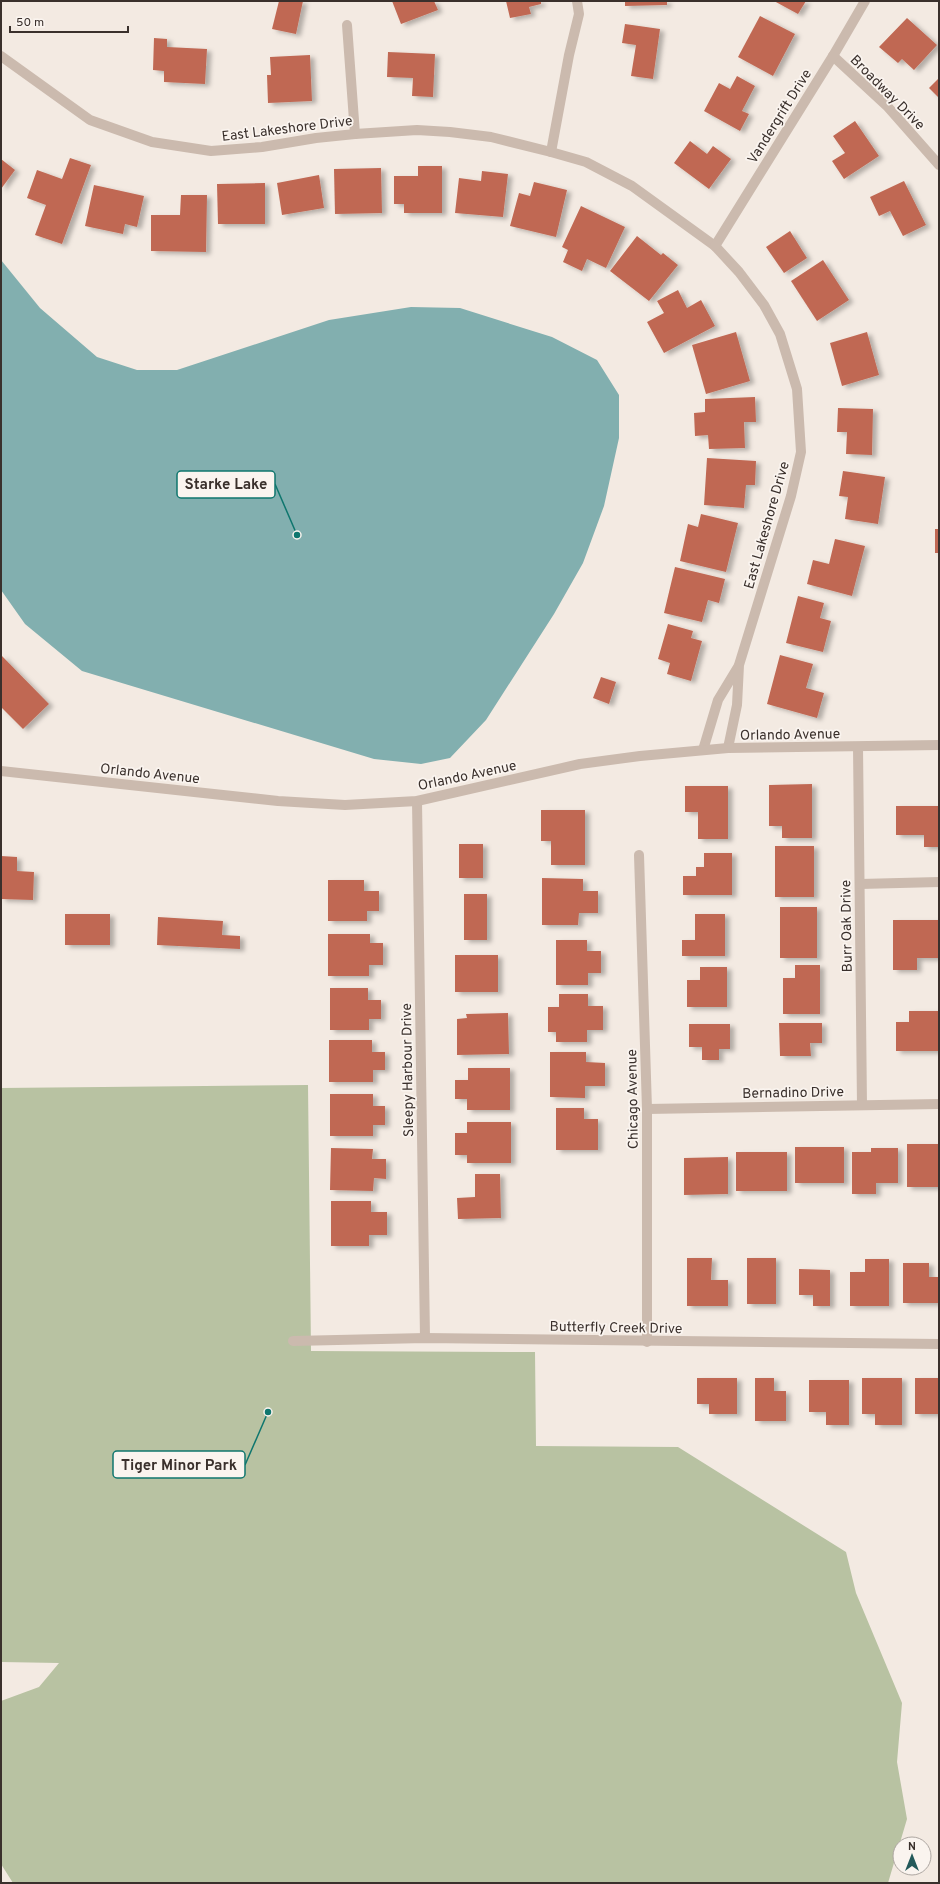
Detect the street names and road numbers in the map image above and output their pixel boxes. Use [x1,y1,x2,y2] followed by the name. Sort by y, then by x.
[846,52,928,134] street label: Broadway Drive
[744,67,816,167] street label: Vandergrift Drive
[221,113,354,146] street label: East Lakeshore Drive
[741,460,794,591] street label: East Lakeshore Drive
[740,726,840,745] street label: Orlando Avenue
[417,758,518,795] street label: Orlando Avenue
[99,761,201,788] street label: Orlando Avenue
[838,880,857,972] street label: Burr Oak Drive
[399,1003,418,1137] street label: Sleepy Harbour Drive
[624,1049,643,1149] street label: Chicago Avenue
[742,1084,844,1103] street label: Bernadino Drive
[549,1319,683,1338] street label: Butterfly Creek Drive

